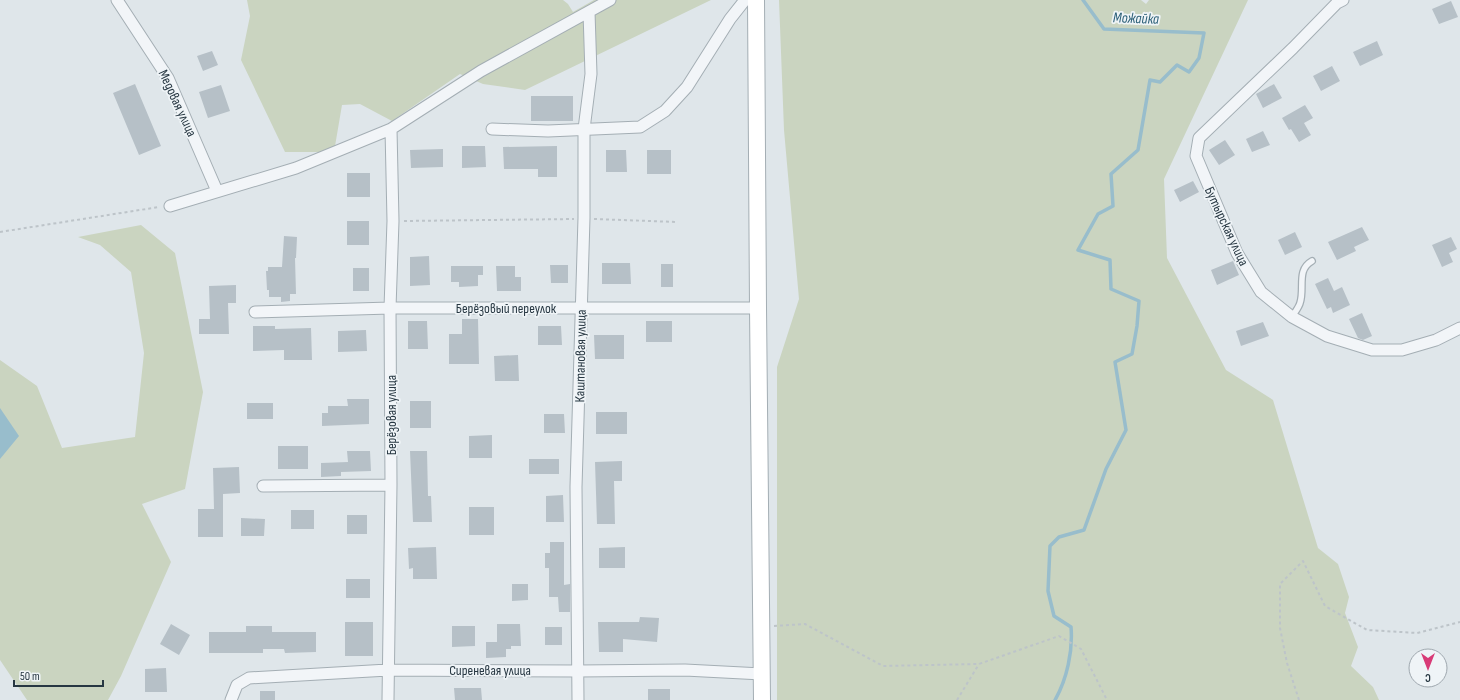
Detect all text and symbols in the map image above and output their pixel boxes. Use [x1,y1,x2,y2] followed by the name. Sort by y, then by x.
[1113,8,1159,29] water label: Можайка
[155,67,200,139] street label: Медовая улица
[1201,184,1252,268] street label: Бутырская улица
[456,300,557,317] street label: Берёзовый переулок
[571,309,590,403] street label: Каштановая улица
[383,375,400,455] street label: Берёзовая улица
[1408,648,1448,688] north arrow
[14,662,103,688] scale bar
[449,662,531,679] street label: Сиреневая улица
[20,669,40,684] text: 50 m
[1425,671,1431,684] text: С

